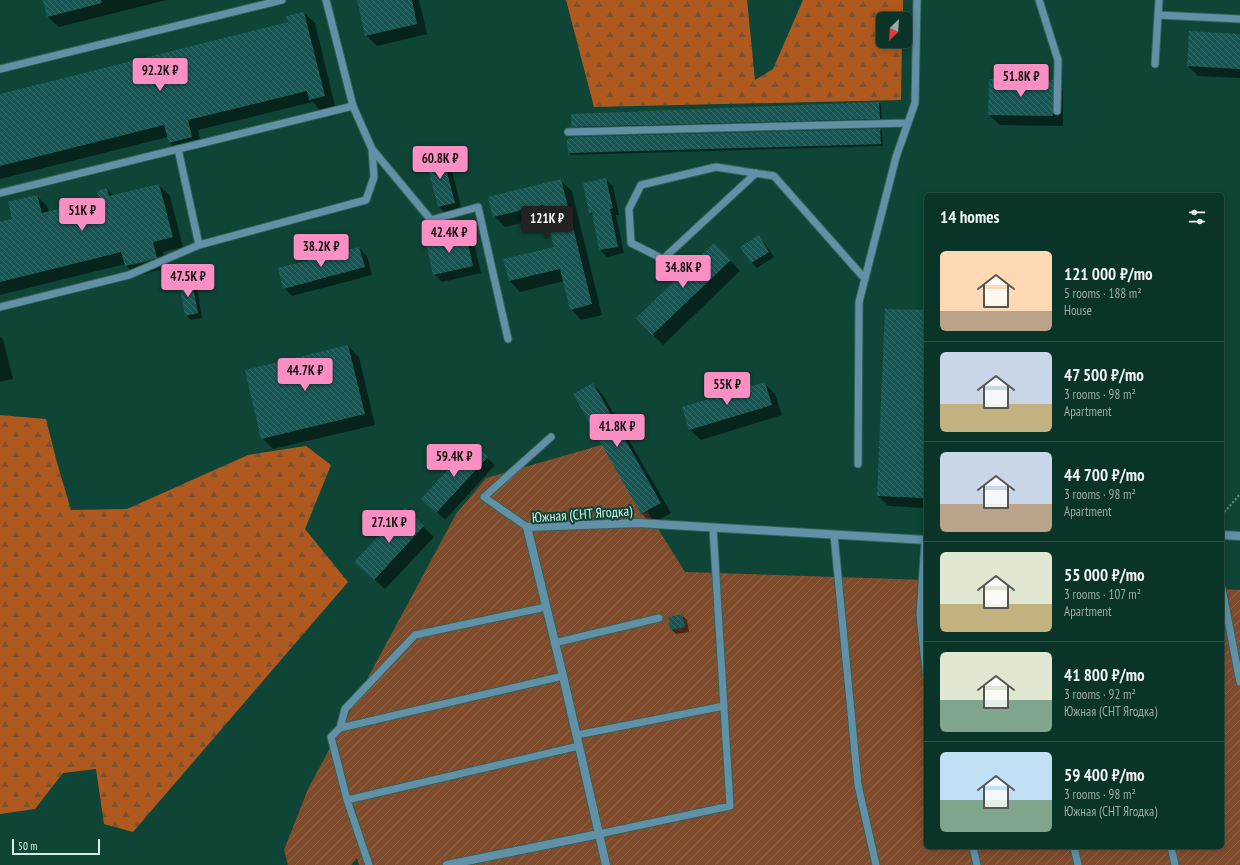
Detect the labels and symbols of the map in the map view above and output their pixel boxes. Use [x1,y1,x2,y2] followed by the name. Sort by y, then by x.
[876,12,912,48] north arrow
[123,58,197,92] pin: 92.2K ₽
[984,64,1058,98] pin: 51.8K ₽
[403,146,477,180] pin: 60.8K ₽
[54,198,110,232] pin: 51K ₽
[514,206,580,240] pin: 121K ₽
[412,220,486,254] pin: 42.4K ₽
[284,234,358,268] pin: 38.2K ₽
[646,255,720,289] pin: 34.8K ₽
[151,264,225,298] pin: 47.5K ₽
[268,358,342,392] pin: 44.7K ₽
[699,372,755,406] pin: 55K ₽
[580,414,654,448] pin: 41.8K ₽
[417,444,491,478] pin: 59.4K ₽
[531,501,633,526] street label: Южная (СНТ Ягодка)
[352,510,426,544] pin: 27.1K ₽
[12,837,100,856] scale bar

